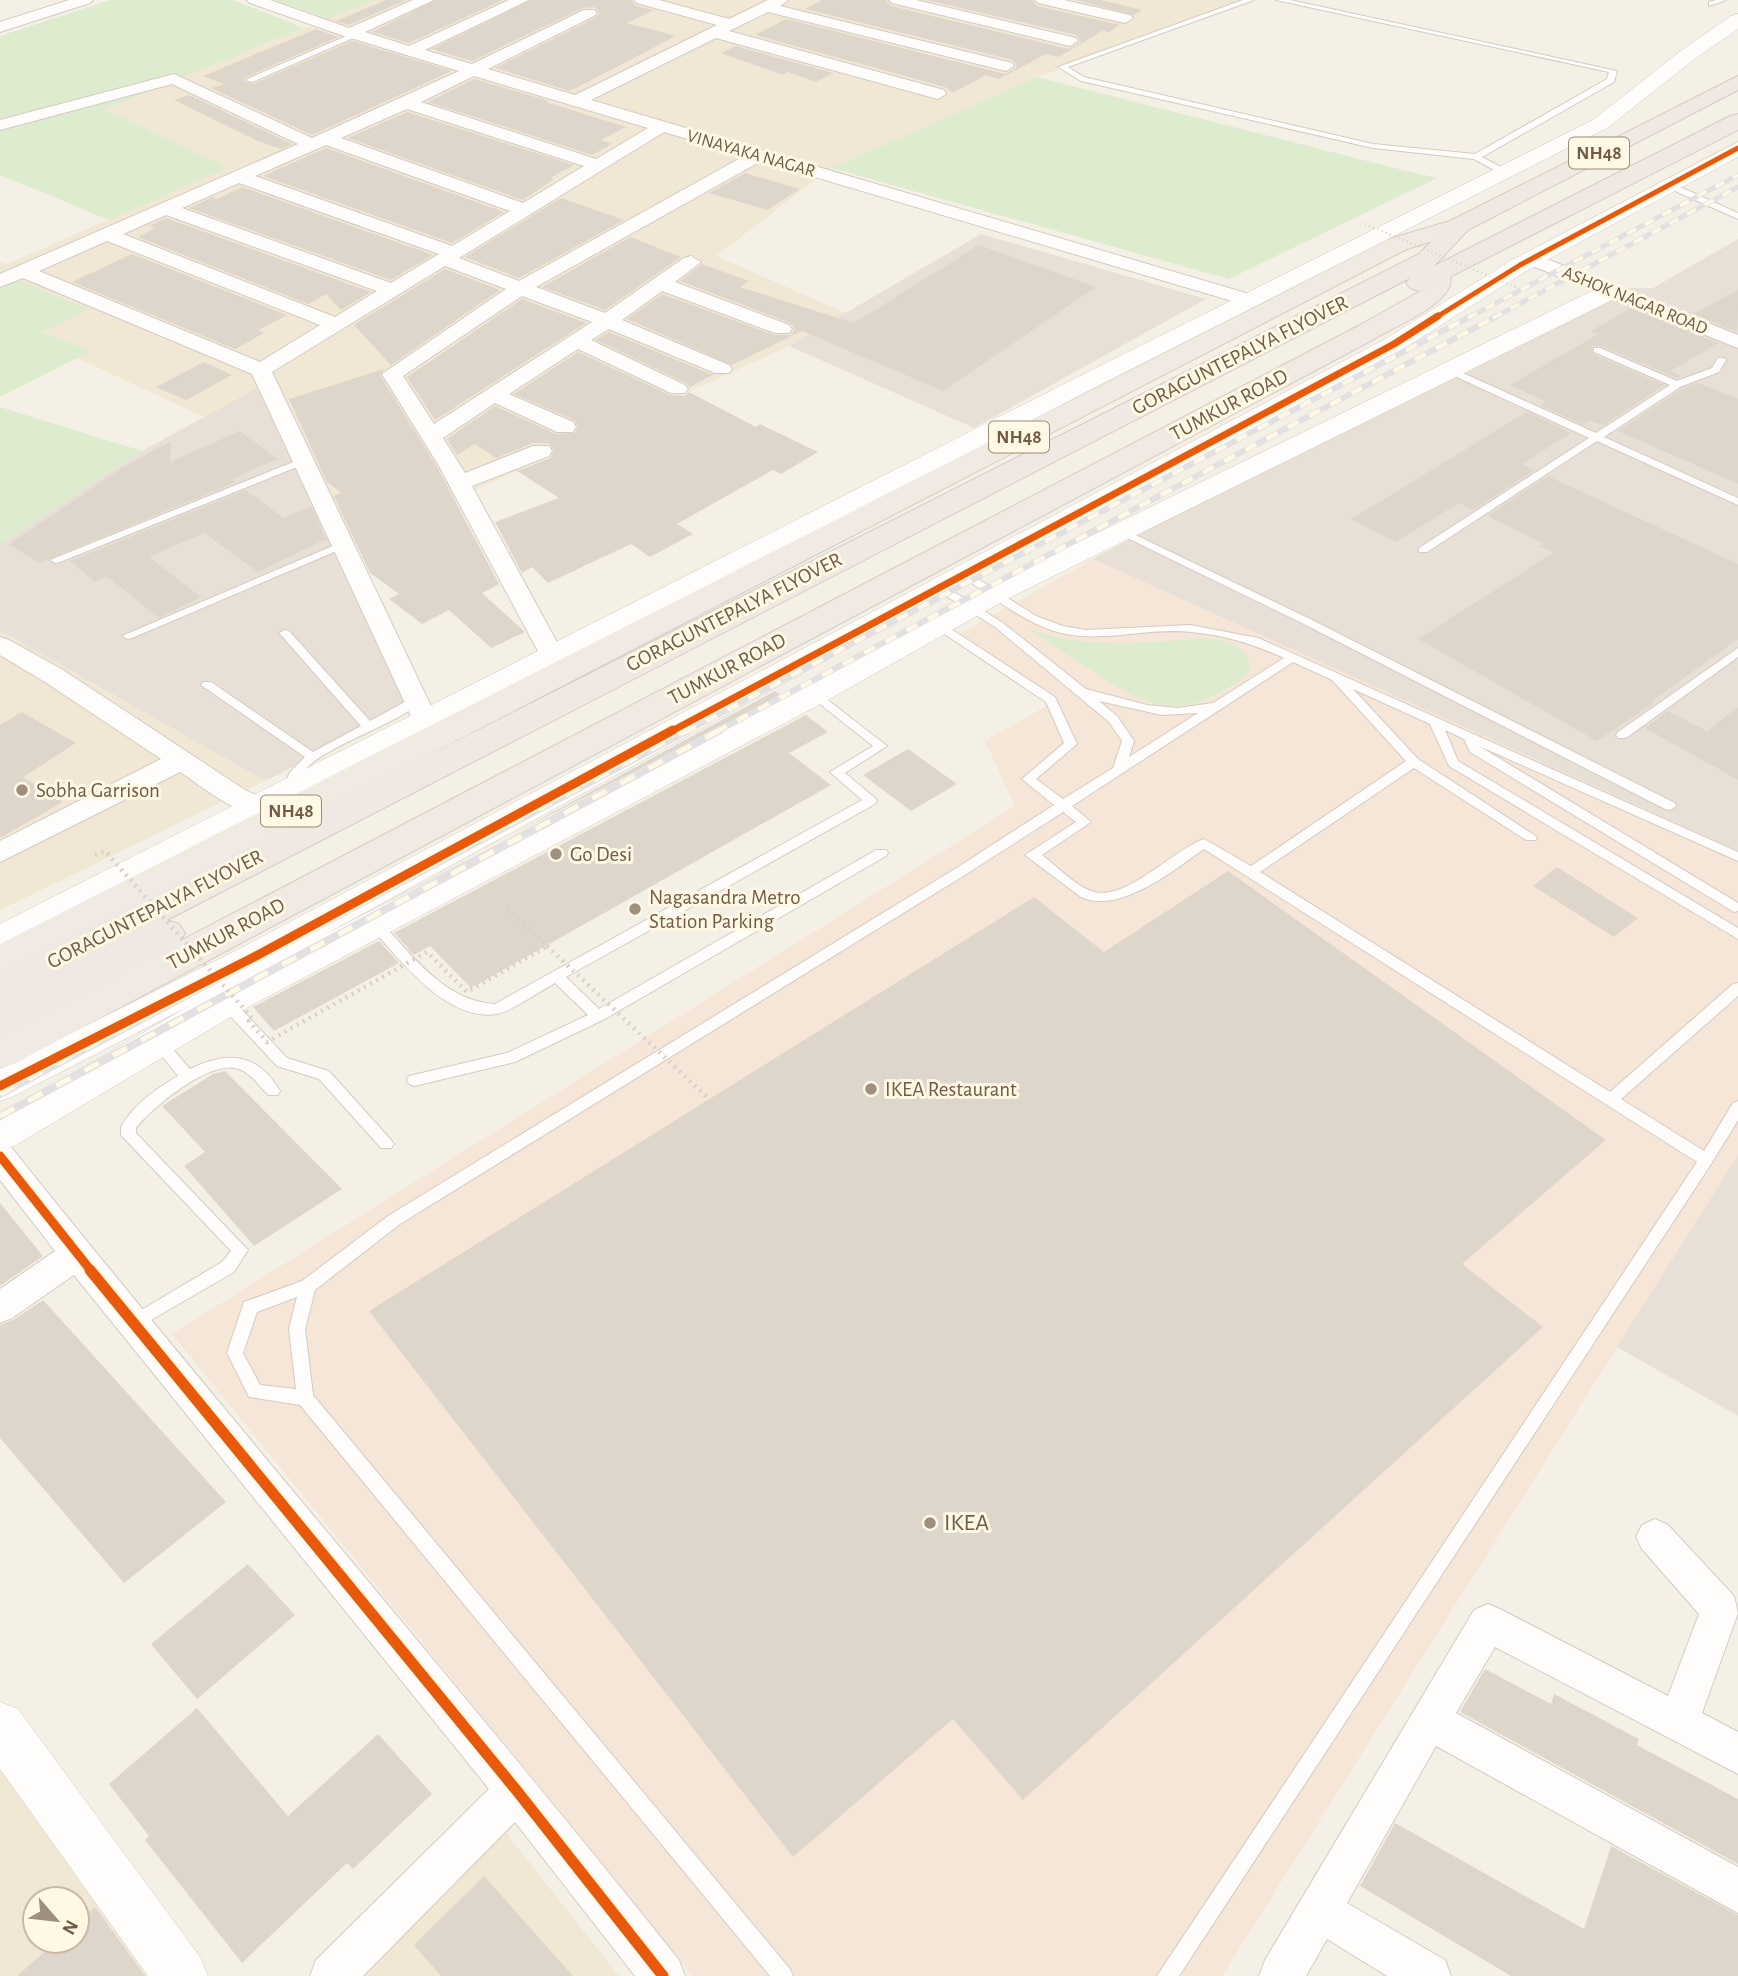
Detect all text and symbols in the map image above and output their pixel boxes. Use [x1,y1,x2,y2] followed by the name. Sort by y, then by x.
[685,127,817,181] street label: VINAYAKA NAGAR
[1569,138,1629,168] road number: NH48
[1560,264,1710,338] street label: ASHOK NAGAR ROAD
[1129,291,1351,419] street label: GORAGUNTEPALYA FLYOVER
[1167,365,1291,445] street label: TUMKUR ROAD
[989,422,1049,452] road number: NH48
[623,548,845,676] street label: GORAGUNTEPALYA FLYOVER
[665,629,789,709] street label: TUMKUR ROAD
[36,780,160,801] place label: Sobha Garrison
[14,782,30,798] marker: Sobha Garrison
[261,796,321,826] road number: NH48
[570,844,632,865] place label: Go Desi
[44,845,266,973] street label: GORAGUNTEPALYA FLYOVER
[548,846,564,862] marker: Go Desi
[649,887,801,932] place label: Nagasandra Metro Station Parking
[164,894,288,974] street label: TUMKUR ROAD
[627,901,643,917] marker: Nagasandra Metro Station Parking
[885,1079,1017,1100] place label: IKEA Restaurant
[863,1081,879,1097] marker: IKEA Restaurant
[944,1511,989,1535] place label: IKEA
[922,1515,938,1531] marker: IKEA
[21,1885,91,1955] north arrow
[58,1917,81,1938] text: N

